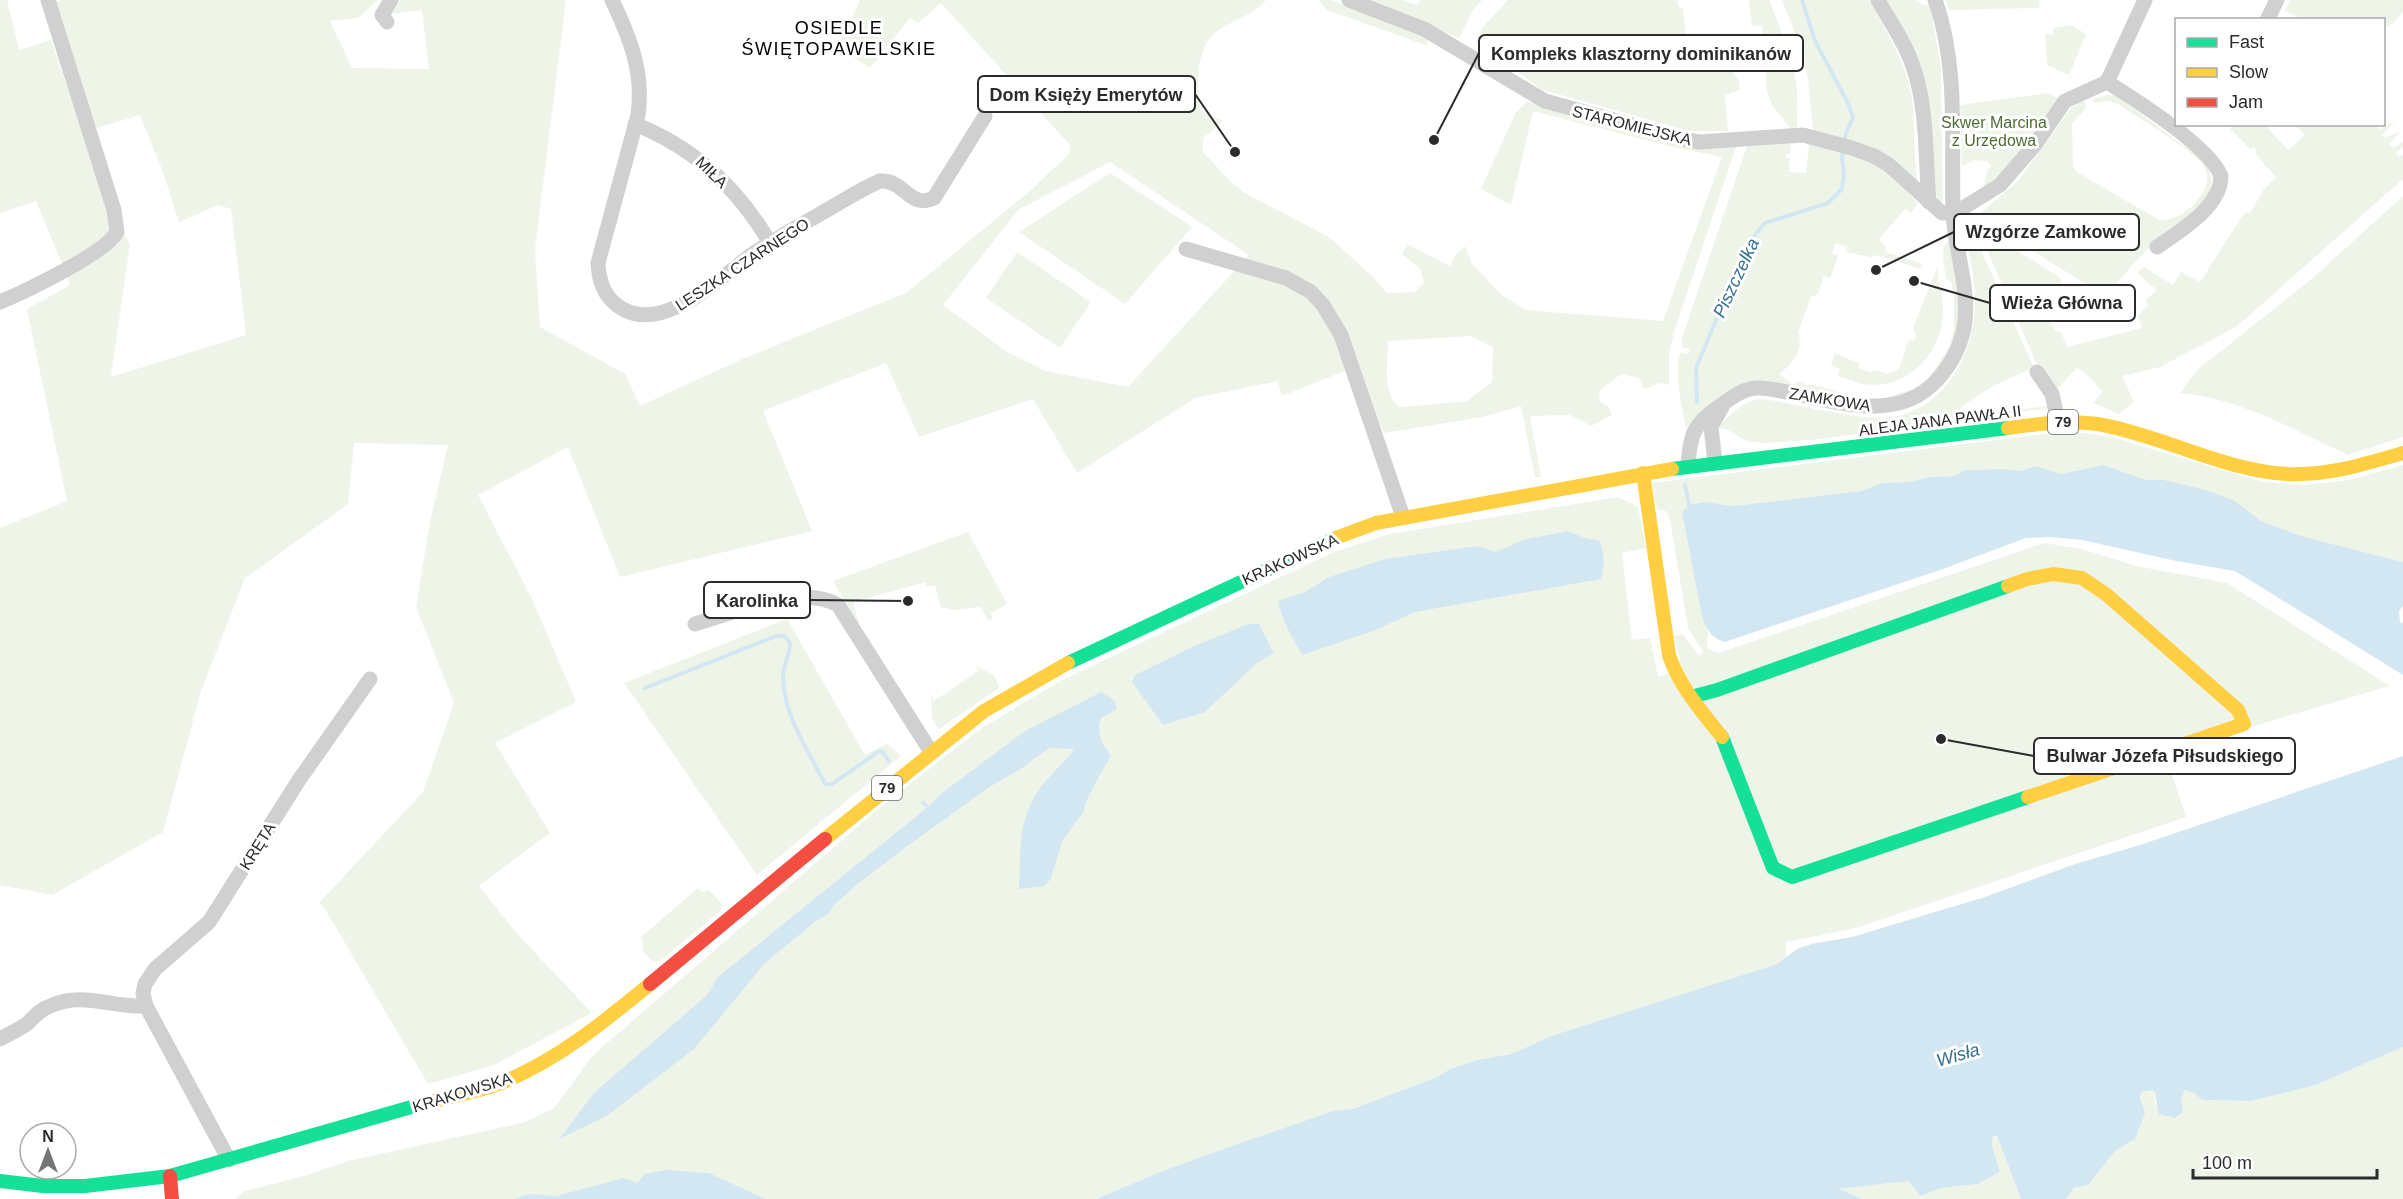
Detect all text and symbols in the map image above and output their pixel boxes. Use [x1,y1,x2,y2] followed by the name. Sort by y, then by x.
[741,18,937,59] district label: OSIEDLE ŚWIĘTOPAWELSKIE
[2175,18,2385,126] legend
[2229,32,2264,52] text: Fast
[1479,35,1803,71] callout: Kompleks klasztorny dominikanów
[1491,44,1792,64] text: Kompleks klasztorny dominikanów
[2229,62,2269,82] text: Slow
[978,76,1195,112] callout: Dom Księży Emerytów
[989,85,1184,105] text: Dom Księży Emerytów
[2229,92,2263,112] text: Jam
[1570,102,1694,149] street label: STAROMIEJSKA
[1941,114,2047,149] park label: Skwer Marcina z Urzędowa
[692,153,731,192] street label: MIŁA
[1954,214,2139,250] callout: Wzgórze Zamkowe
[672,215,812,314] street label: LESZKA CZARNEGO
[1965,222,2127,242] text: Wzgórze Zamkowe
[1709,235,1763,321] water label: Piszczelka
[1990,285,2135,321] callout: Wieża Główna
[2002,293,2123,313] text: Wieża Główna
[1788,385,1872,414] street label: ZAMKOWA
[1858,402,2022,439] street label: ALEJA JANA PAWŁA II
[2048,410,2078,434] road number: 79
[1240,531,1341,588] street label: KRAKOWSKA
[704,582,810,618] callout: Karolinka
[716,591,799,611] text: Karolinka
[2034,738,2295,774] callout: Bulwar Józefa Piłsudskiego
[2046,746,2284,766] text: Bulwar Józefa Piłsudskiego
[872,776,902,800] road number: 79
[236,819,279,873] street label: KRĘTA
[1934,1039,1982,1071] water label: Wisła
[410,1069,514,1116] street label: KRAKOWSKA
[18,1121,78,1181] north arrow
[42,1128,54,1145] text: N
[2193,1142,2378,1180] scale bar
[2202,1153,2252,1173] text: 100 m

